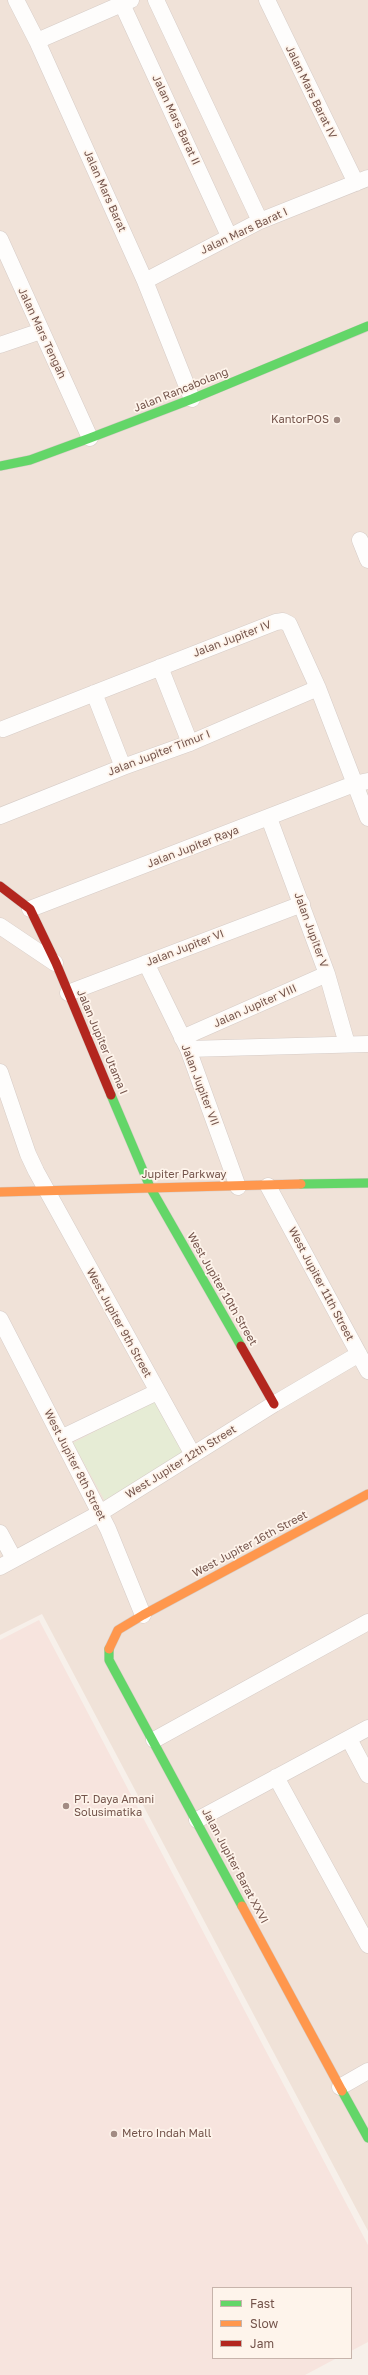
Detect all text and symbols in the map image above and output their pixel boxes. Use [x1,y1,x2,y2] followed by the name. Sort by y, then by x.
[283,43,339,141] street label: Jalan Mars Barat IV
[149,73,203,167] street label: Jalan Mars Barat II
[81,148,129,234] street label: Jalan Mars Barat
[198,205,290,257] street label: Jalan Mars Barat I
[15,285,69,381] street label: Jalan Mars Tengah
[132,365,230,415] street label: Jalan Rancabolang
[271,413,329,427] place label: KantorPOS
[332,415,342,425] marker: KantorPOS
[191,618,273,660] street label: Jalan Jupiter IV
[106,727,212,779] street label: Jalan Jupiter Timur I
[145,823,241,871] street label: Jalan Jupiter Raya
[291,891,331,969] street label: Jalan Jupiter V
[144,927,226,969] street label: Jalan Jupiter VI
[211,982,299,1030] street label: Jalan Jupiter VIII
[74,988,130,1096] street label: Jalan Jupiter Utama I
[178,1042,222,1128] street label: Jalan Jupiter VII
[141,1168,227,1182] street label: Jupiter Parkway
[285,1225,357,1343] street label: West Jupiter 11th Street
[184,1230,260,1348] street label: West Jupiter 10th Street
[83,1266,155,1380] street label: West Jupiter 9th Street
[41,1407,109,1523] street label: West Jupiter 8th Street
[123,1422,239,1502] street label: West Jupiter 12th Street
[190,1508,310,1580] street label: West Jupiter 16th Street
[74,1793,154,1819] place label: PT. Daya Amani Solusimatika
[61,1801,71,1811] marker: PT. Daya Amani Solusimatika
[199,1806,271,1926] street label: Jalan Jupiter Barat XXVI
[122,2127,211,2141] place label: Metro Indah Mall
[109,2129,119,2139] marker: Metro Indah Mall
[212,2287,352,2359] legend
[250,2296,275,2311] text: Fast
[250,2316,278,2331] text: Slow
[250,2336,274,2351] text: Jam

